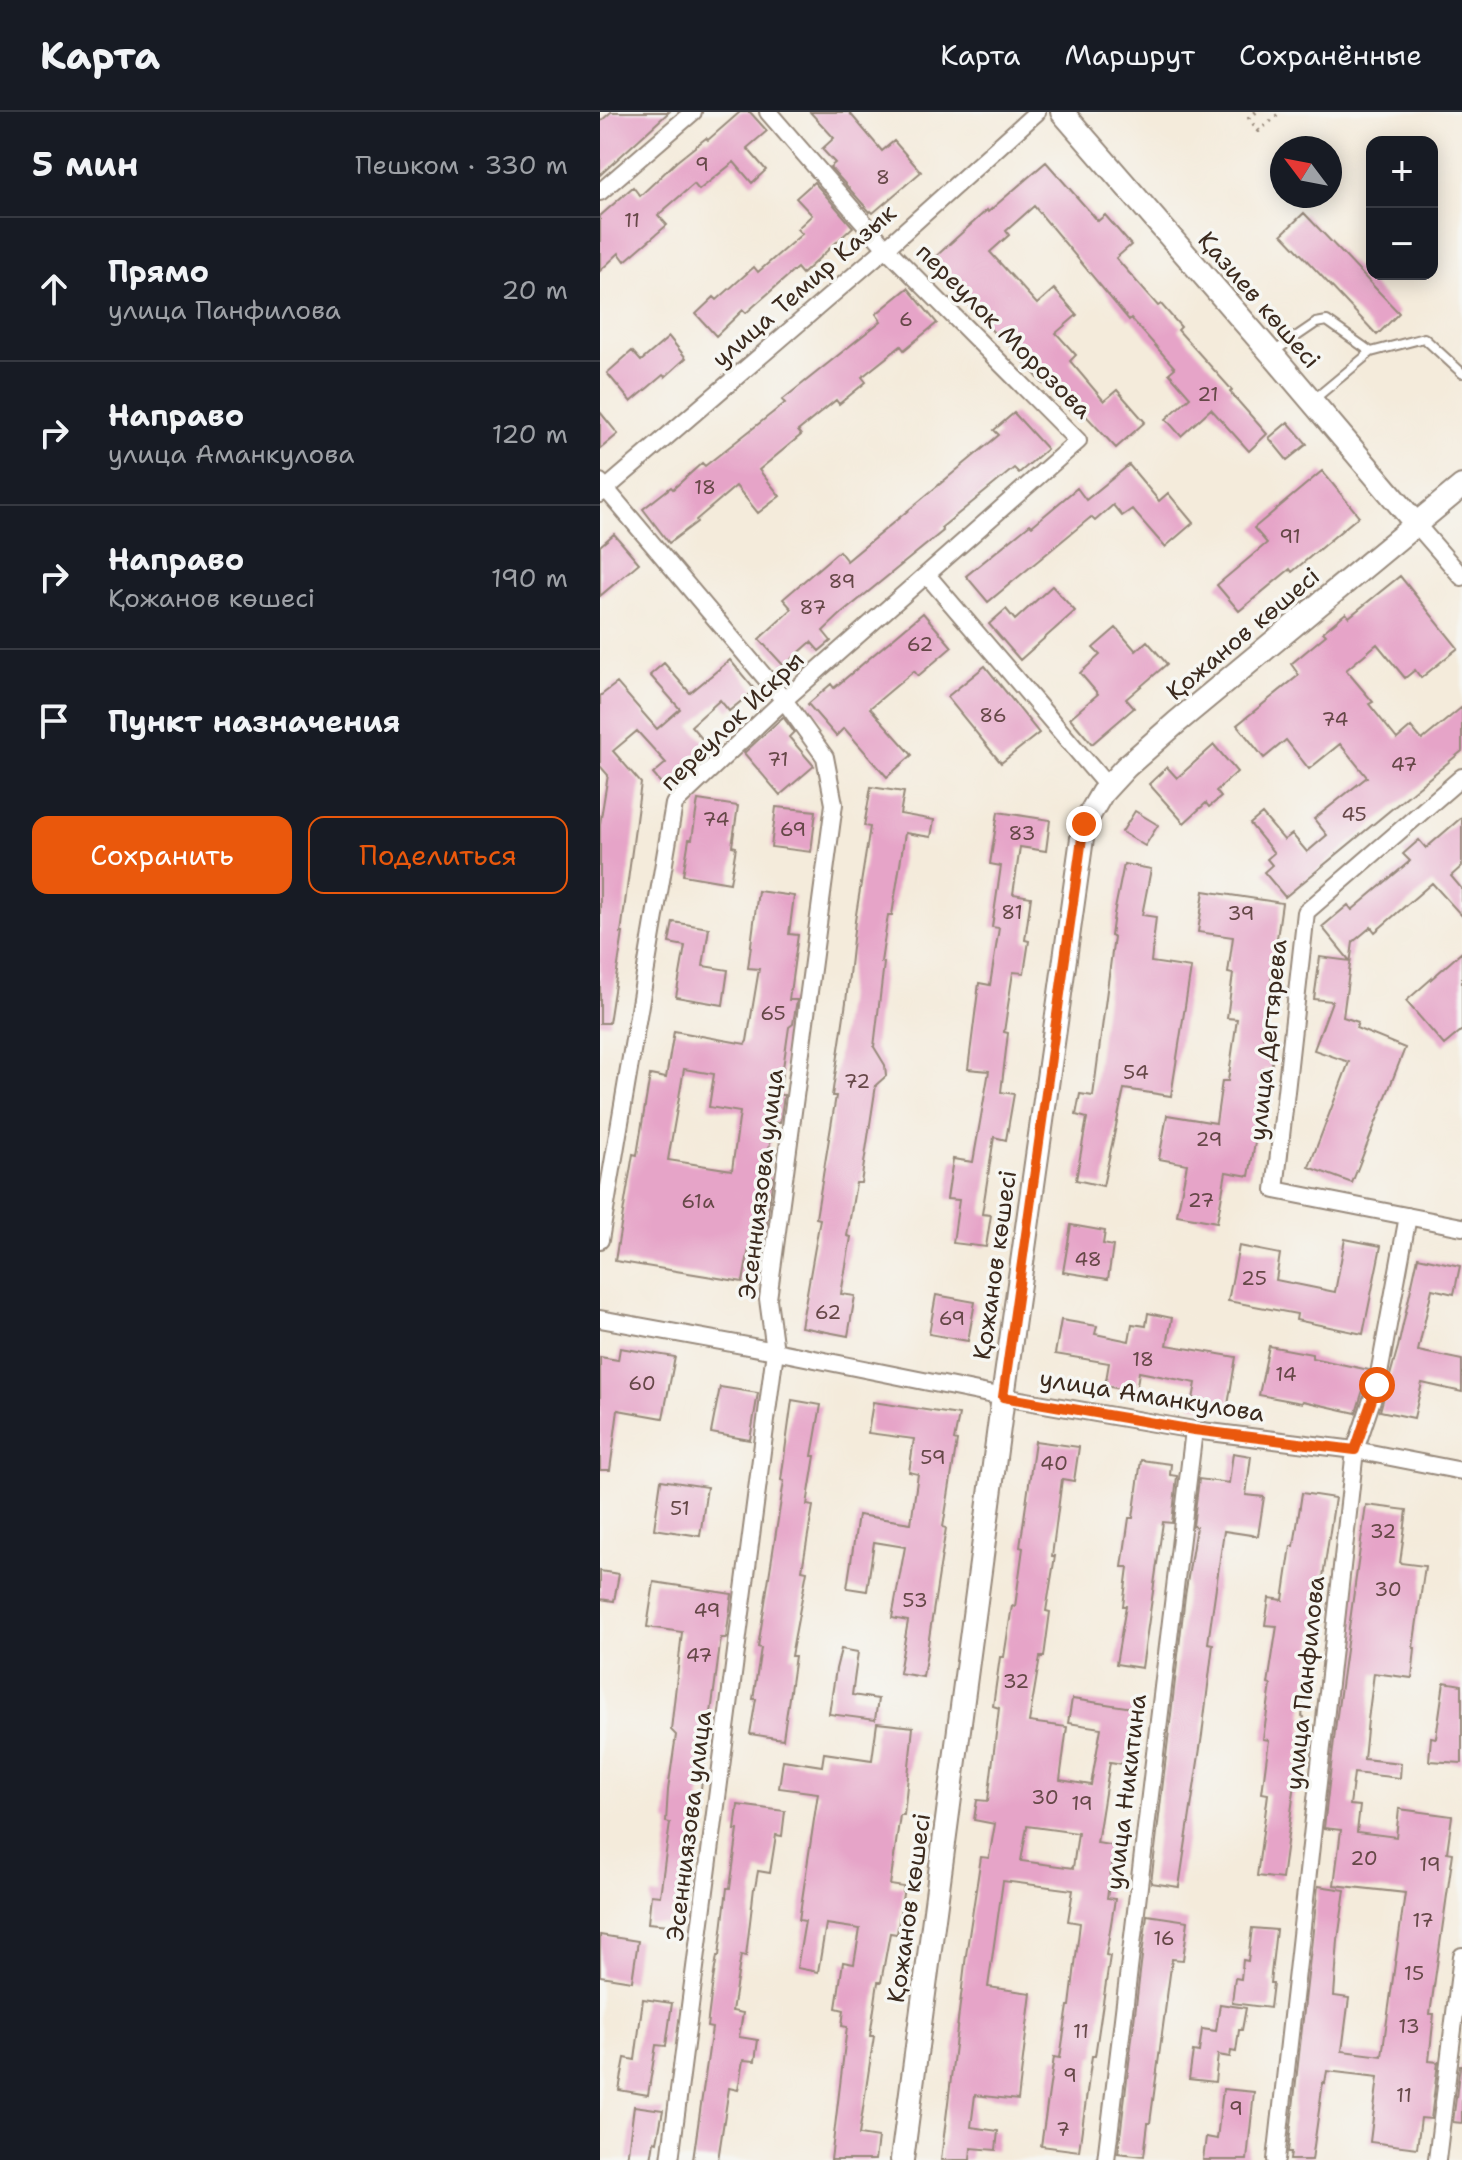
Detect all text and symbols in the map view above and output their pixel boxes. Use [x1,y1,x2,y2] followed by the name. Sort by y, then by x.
[40,30,160,81] text: Карта
[940,36,1020,74] text: Карта
[1064,36,1195,74] text: Маршрут
[1239,36,1422,74] text: Сохранённые
[1270,136,1342,208] north arrow
[1366,136,1438,280] map controls
[1366,136,1438,208] button: +
[32,141,139,187] text: 5 мин
[355,147,568,182] text: Пешком · 330 m
[695,151,709,177] house number: 9
[876,164,890,190] house number: 8
[705,197,903,375] street label: улица Темир Казык
[624,207,640,233] house number: 11
[1366,208,1438,280] button: −
[1191,225,1327,375] street label: Қазиев көшесі
[909,236,1099,426] street label: переулок Морозова
[108,251,209,292] text: Прямо
[32,267,76,311] icon: ahead
[501,272,568,307] text: 20 m
[108,292,341,327] text: улица Панфилова
[899,306,913,332] house number: 6
[1197,381,1219,407] house number: 21
[108,395,244,436] text: Направо
[32,411,76,455] icon: right
[492,416,568,451] text: 120 m
[108,436,354,471] text: улица Аманкулова
[694,474,716,500] house number: 18
[1279,523,1301,549] house number: 91
[108,539,244,580] text: Направо
[32,555,76,599] icon: right
[491,560,568,595] text: 190 m
[1160,560,1326,708] street label: Қожанов көшесі
[829,568,856,594] house number: 89
[108,580,315,615] text: Қожанов көшесі
[800,594,826,620] house number: 87
[907,631,933,657] house number: 62
[653,644,811,798] street label: переулок Искры
[32,699,76,743] icon: arrive
[108,701,400,742] text: Пункт назначения
[979,702,1007,728] house number: 86
[1321,706,1349,732] house number: 74
[767,746,789,772] house number: 71
[1391,751,1417,777] house number: 47
[1341,801,1367,827] house number: 45
[702,806,730,832] house number: 74
[1066,806,1102,842] route end
[32,816,292,894] button: Сохранить
[308,816,568,894] button: Поделиться
[780,816,806,842] house number: 69
[1009,820,1035,846] house number: 83
[1001,899,1023,925] house number: 81
[1228,900,1254,926] house number: 39
[1242,938,1294,1142] street label: улица Дегтярева
[760,1000,786,1026] house number: 65
[1123,1059,1149,1085] house number: 54
[731,1067,791,1301] street label: Эсенниязова улица
[844,1068,870,1094] house number: 72
[1196,1126,1222,1152] house number: 29
[966,1168,1024,1362] street label: Қожанов көшесі
[1188,1187,1214,1213] house number: 27
[681,1188,715,1214] house number: 61а
[1074,1246,1102,1272] house number: 48
[1241,1265,1267,1291] house number: 25
[815,1299,841,1325] house number: 62
[939,1305,965,1331] house number: 69
[1132,1346,1154,1372] house number: 18
[1275,1361,1297,1387] house number: 14
[1037,1362,1267,1430] street label: улица Аманкулова
[1359,1367,1395,1403] route start
[628,1370,656,1396] house number: 60
[920,1444,946,1470] house number: 59
[1040,1450,1068,1476] house number: 40
[670,1495,690,1521] house number: 51
[1370,1518,1396,1544] house number: 32
[1278,1574,1332,1792] street label: улица Панфилова
[1374,1576,1402,1602] house number: 30
[902,1587,928,1613] house number: 53
[693,1597,721,1623] house number: 49
[686,1642,712,1668] house number: 47
[1003,1668,1029,1694] house number: 32
[1098,1692,1154,1892] street label: улица Никитина
[659,1709,719,1943] street label: Эсенниязова улица
[1031,1784,1059,1810] house number: 30
[1071,1790,1093,1816] house number: 19
[880,1811,938,2005] street label: Қожанов көшесі
[1350,1845,1378,1871] house number: 20
[1419,1851,1441,1877] house number: 19
[1412,1907,1434,1933] house number: 17
[1153,1925,1175,1951] house number: 16
[1404,1960,1424,1986] house number: 15
[1398,2013,1420,2039] house number: 13
[1073,2018,1089,2044] house number: 11
[1063,2062,1077,2088] house number: 9
[1396,2082,1412,2108] house number: 11
[1229,2095,1243,2121] house number: 9
[1056,2116,1070,2142] house number: 7

